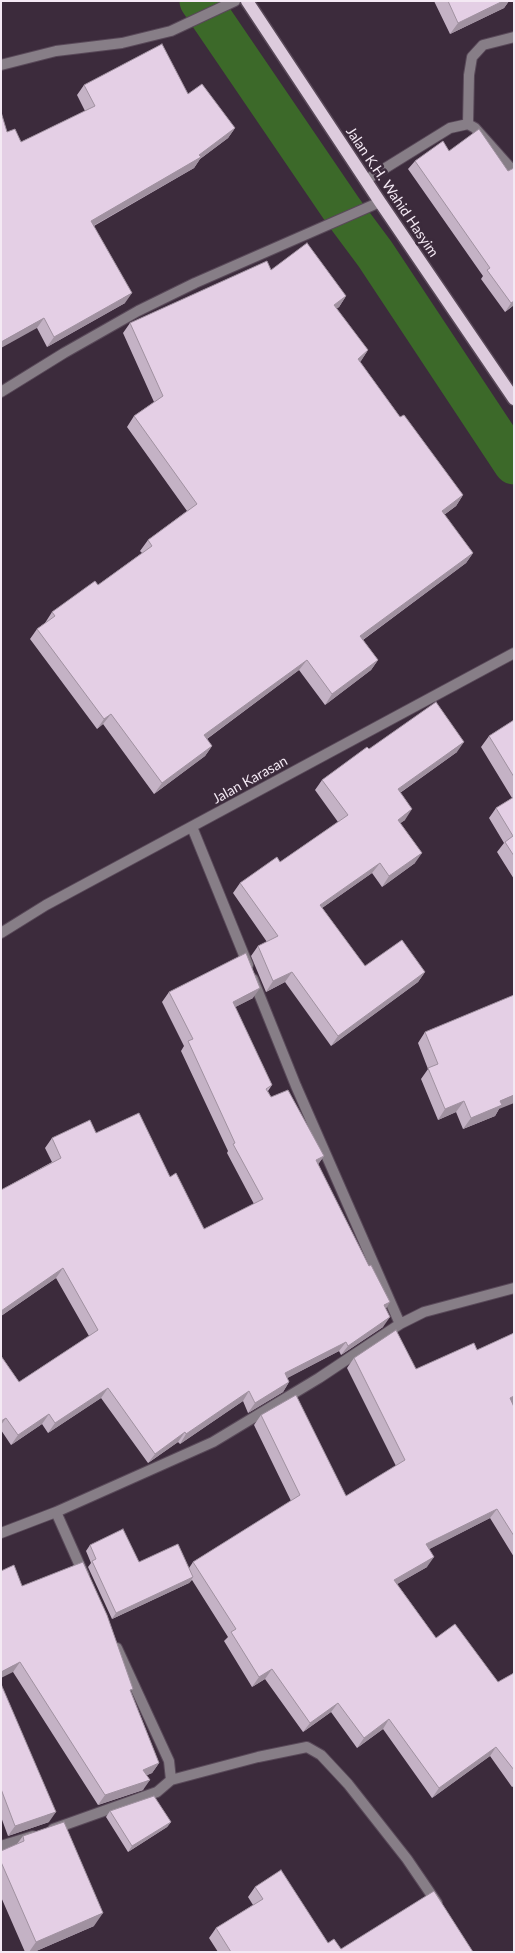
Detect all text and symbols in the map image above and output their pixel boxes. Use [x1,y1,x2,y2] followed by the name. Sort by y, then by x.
[342,124,442,260] street label: Jalan K.H. Wahid Hasyim
[210,752,290,808] street label: Jalan Karasan

